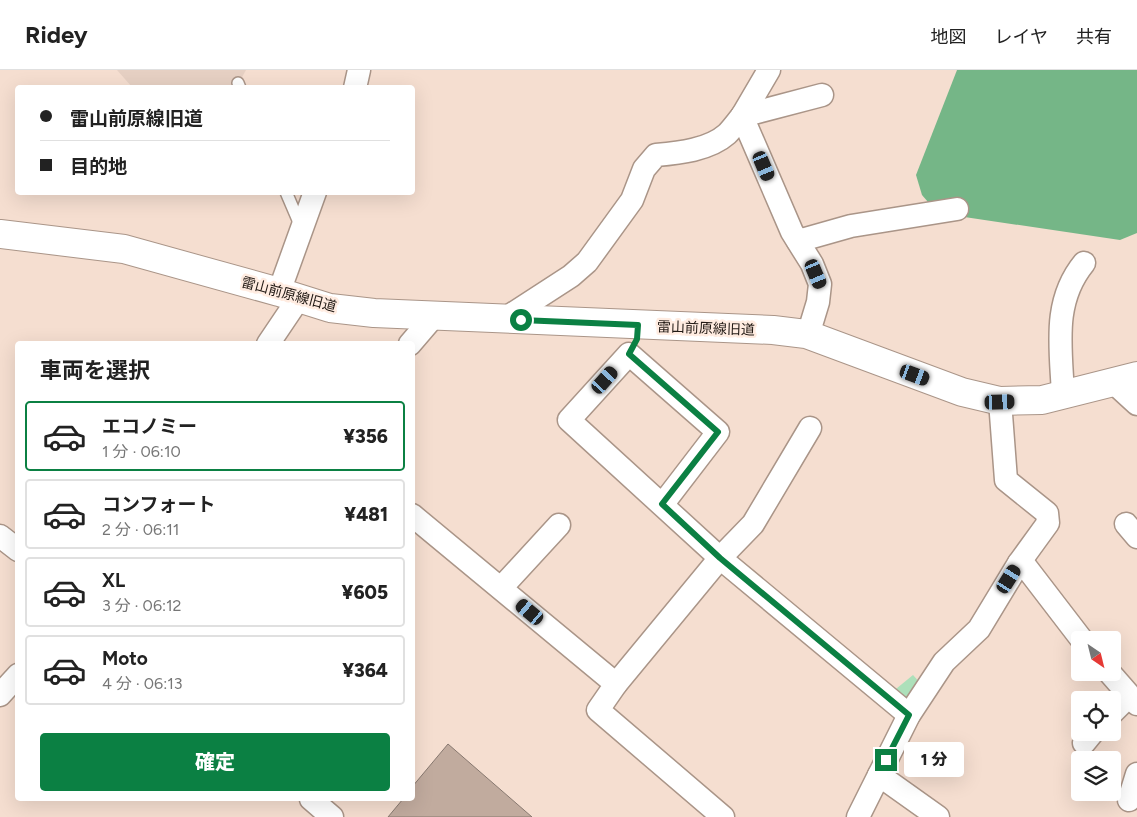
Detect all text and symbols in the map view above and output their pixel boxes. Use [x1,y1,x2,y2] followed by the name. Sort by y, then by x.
[25,20,88,49] text: Ridey
[931,26,967,48] text: 地図
[995,26,1048,48] text: レイヤ
[1076,26,1112,48] text: 共有
[70,107,203,130] text: 雷山前原線旧道
[751,149,776,183] car
[70,155,127,178] text: 目的地
[803,257,828,291] car
[239,274,338,315] street label: 雷山前原線旧道
[510,309,532,331] route start
[657,318,755,339] street label: 雷山前原線旧道
[40,357,150,384] text: 車両を選択
[898,363,931,387] car
[589,364,620,396] car
[984,394,1015,410] car
[42,414,87,459] icon: car
[102,415,197,438] text: エコノミー
[343,425,388,448] text: ¥356
[102,442,181,461] text: 1 分 · 06:10
[42,492,87,537] icon: car
[102,493,215,516] text: コンフォート
[344,503,388,526] text: ¥481
[102,520,179,539] text: 2 分 · 06:11
[994,562,1023,596] car
[102,569,125,592] text: XL
[42,570,87,615] icon: car
[342,581,388,604] text: ¥605
[102,596,182,615] text: 3 分 · 06:12
[513,597,546,627] car
[1071,631,1121,681] north arrow
[1071,631,1121,801] map controls
[102,647,148,670] text: Moto
[42,648,87,693] icon: car
[342,659,388,682] text: ¥364
[102,674,183,693] text: 4 分 · 06:13
[1071,691,1121,741] button: locate
[40,733,390,791] button: 確定
[904,742,964,778] callout: 1 分
[875,749,897,771] route end
[921,750,947,769] text: 1 分
[1071,751,1121,801] button: layers

